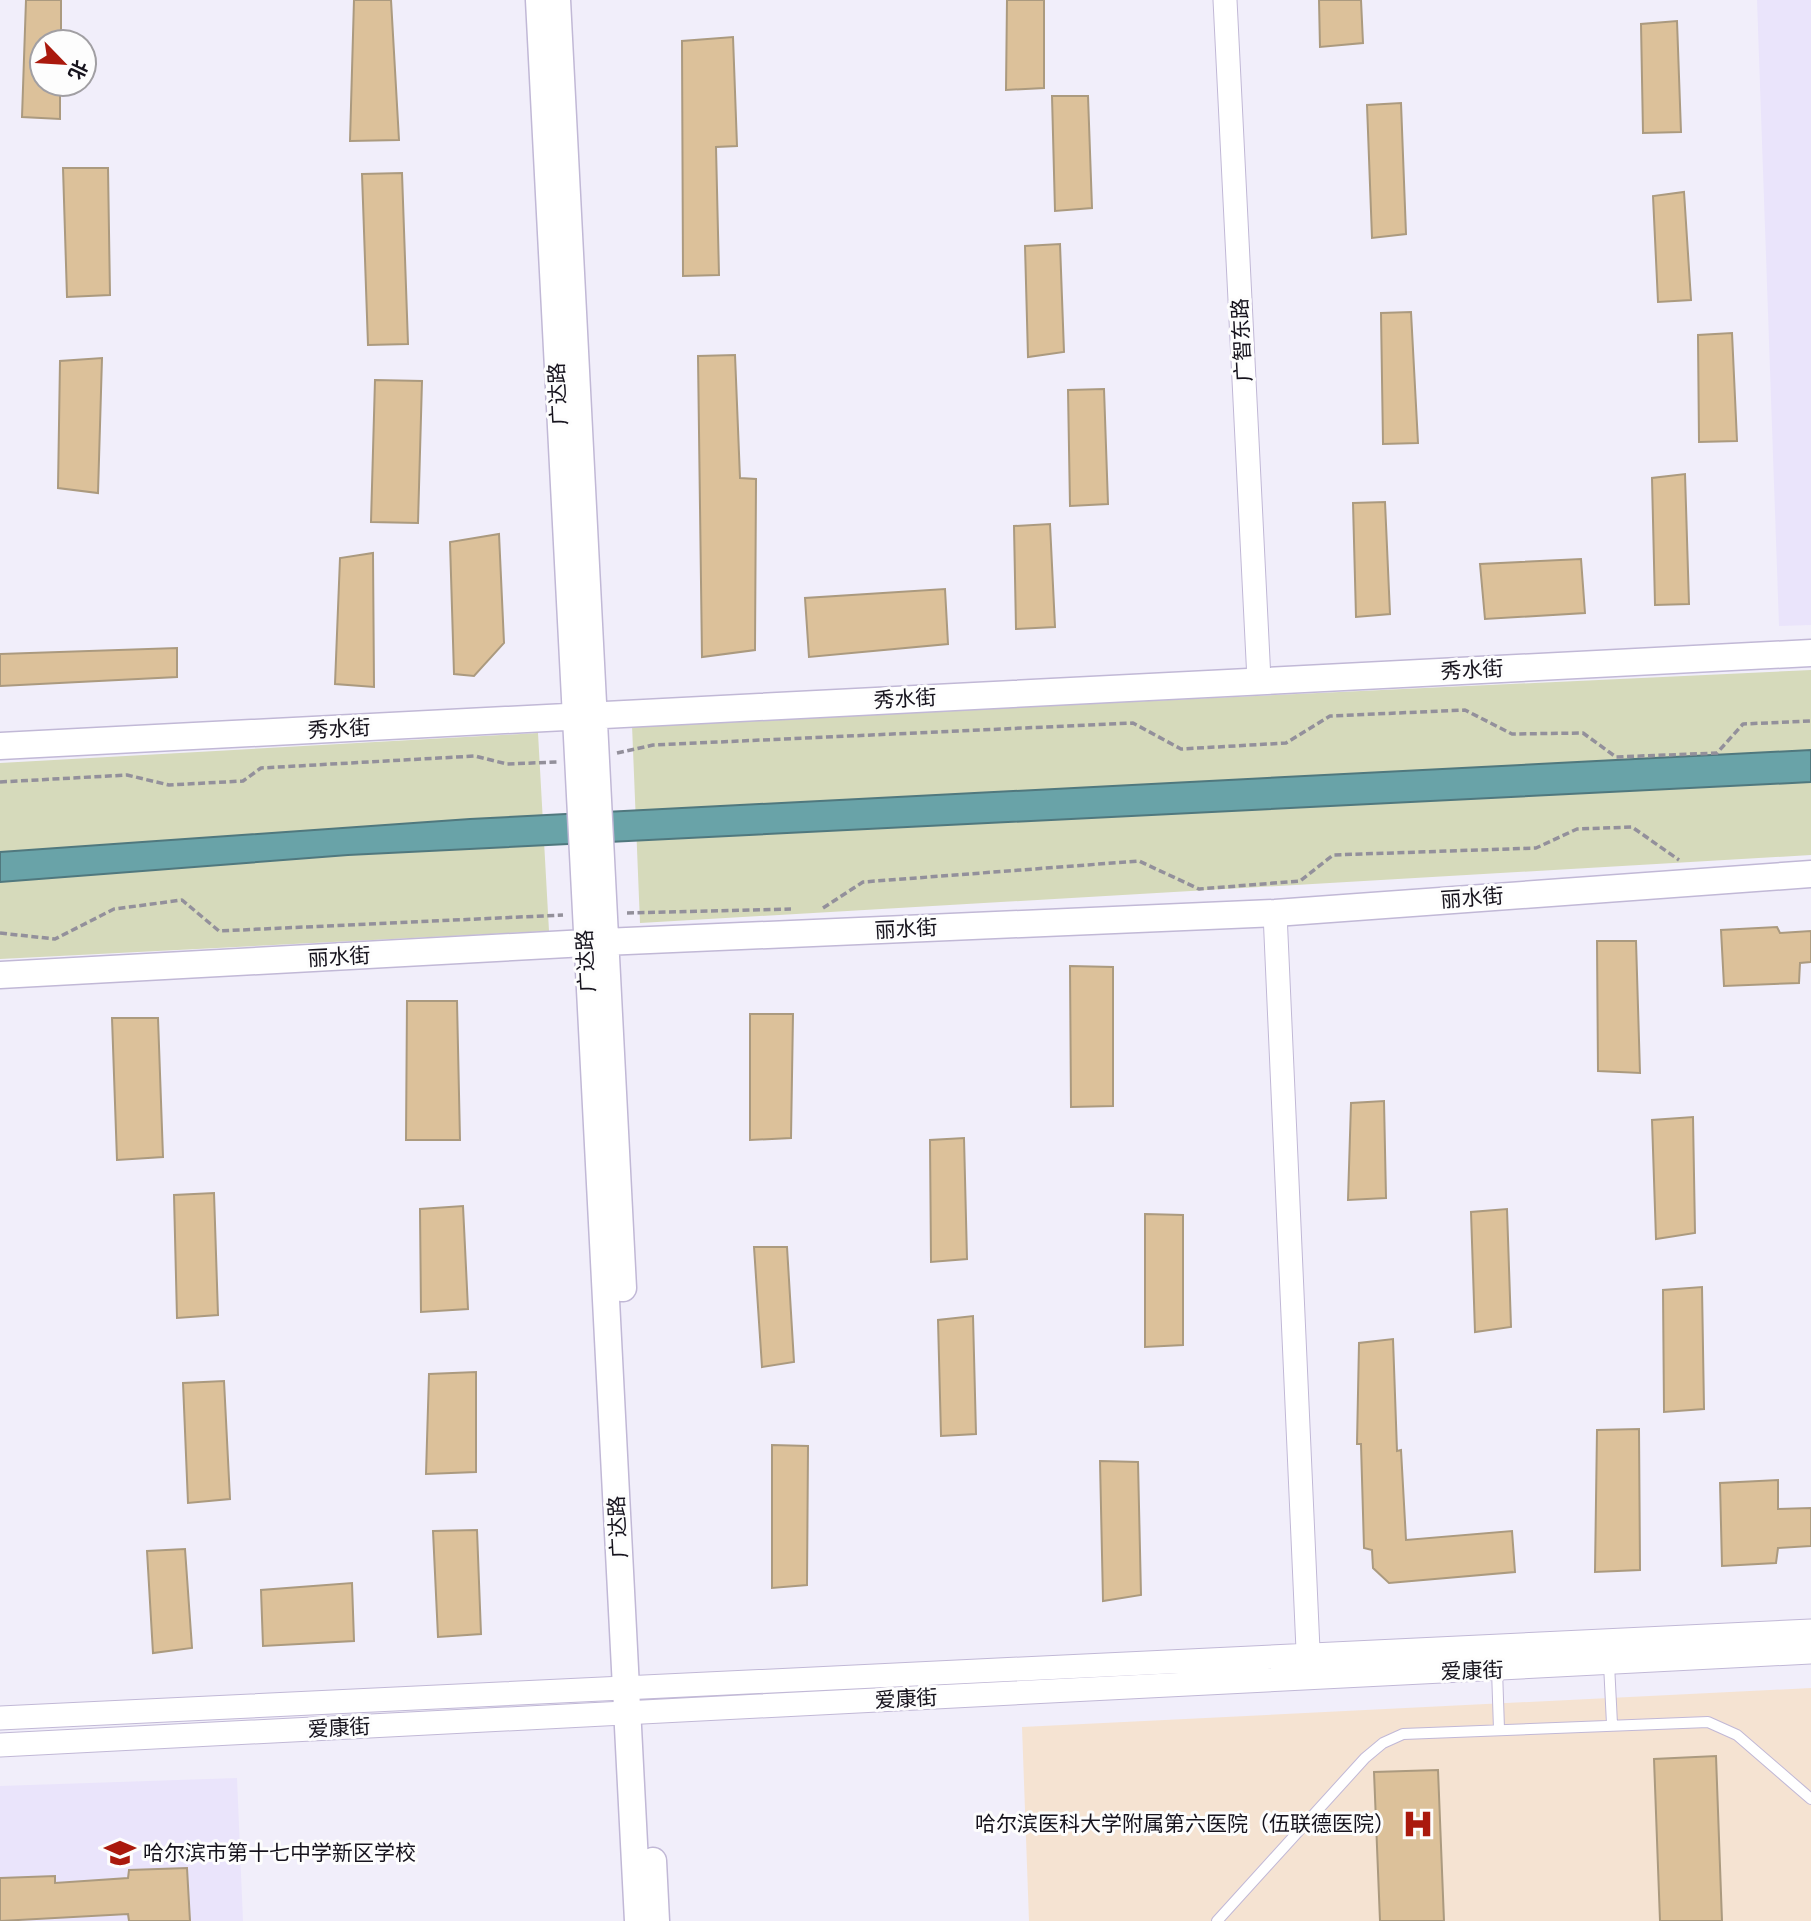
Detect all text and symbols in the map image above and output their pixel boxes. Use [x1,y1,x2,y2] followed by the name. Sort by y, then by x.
[28,28,98,98] north arrow
[64,57,93,84] text: 北
[1226,297,1256,383] street label: 广智东路
[542,362,572,426] street label: 广达路
[1440,654,1504,684] street label: 秀水街
[873,683,937,713] street label: 秀水街
[307,713,371,743] street label: 秀水街
[1440,882,1504,912] street label: 丽水街
[874,913,938,943] street label: 丽水街
[570,929,600,993] street label: 广达路
[307,941,371,971] street label: 丽水街
[602,1495,632,1559] street label: 广达路
[1440,1656,1504,1684] street label: 爱康街
[874,1683,938,1713] street label: 爱康街
[307,1712,371,1742] street label: 爱康街
[1401,1807,1435,1841] hospital icon: 哈尔滨医科大学附属第六医院（伍联德医院）
[975,1810,1395,1836] place label: 哈尔滨医科大学附属第六医院（伍联德医院）
[103,1836,137,1870] school or university icon: 哈尔滨市第十七中学新区学校
[143,1839,416,1865] place label: 哈尔滨市第十七中学新区学校

